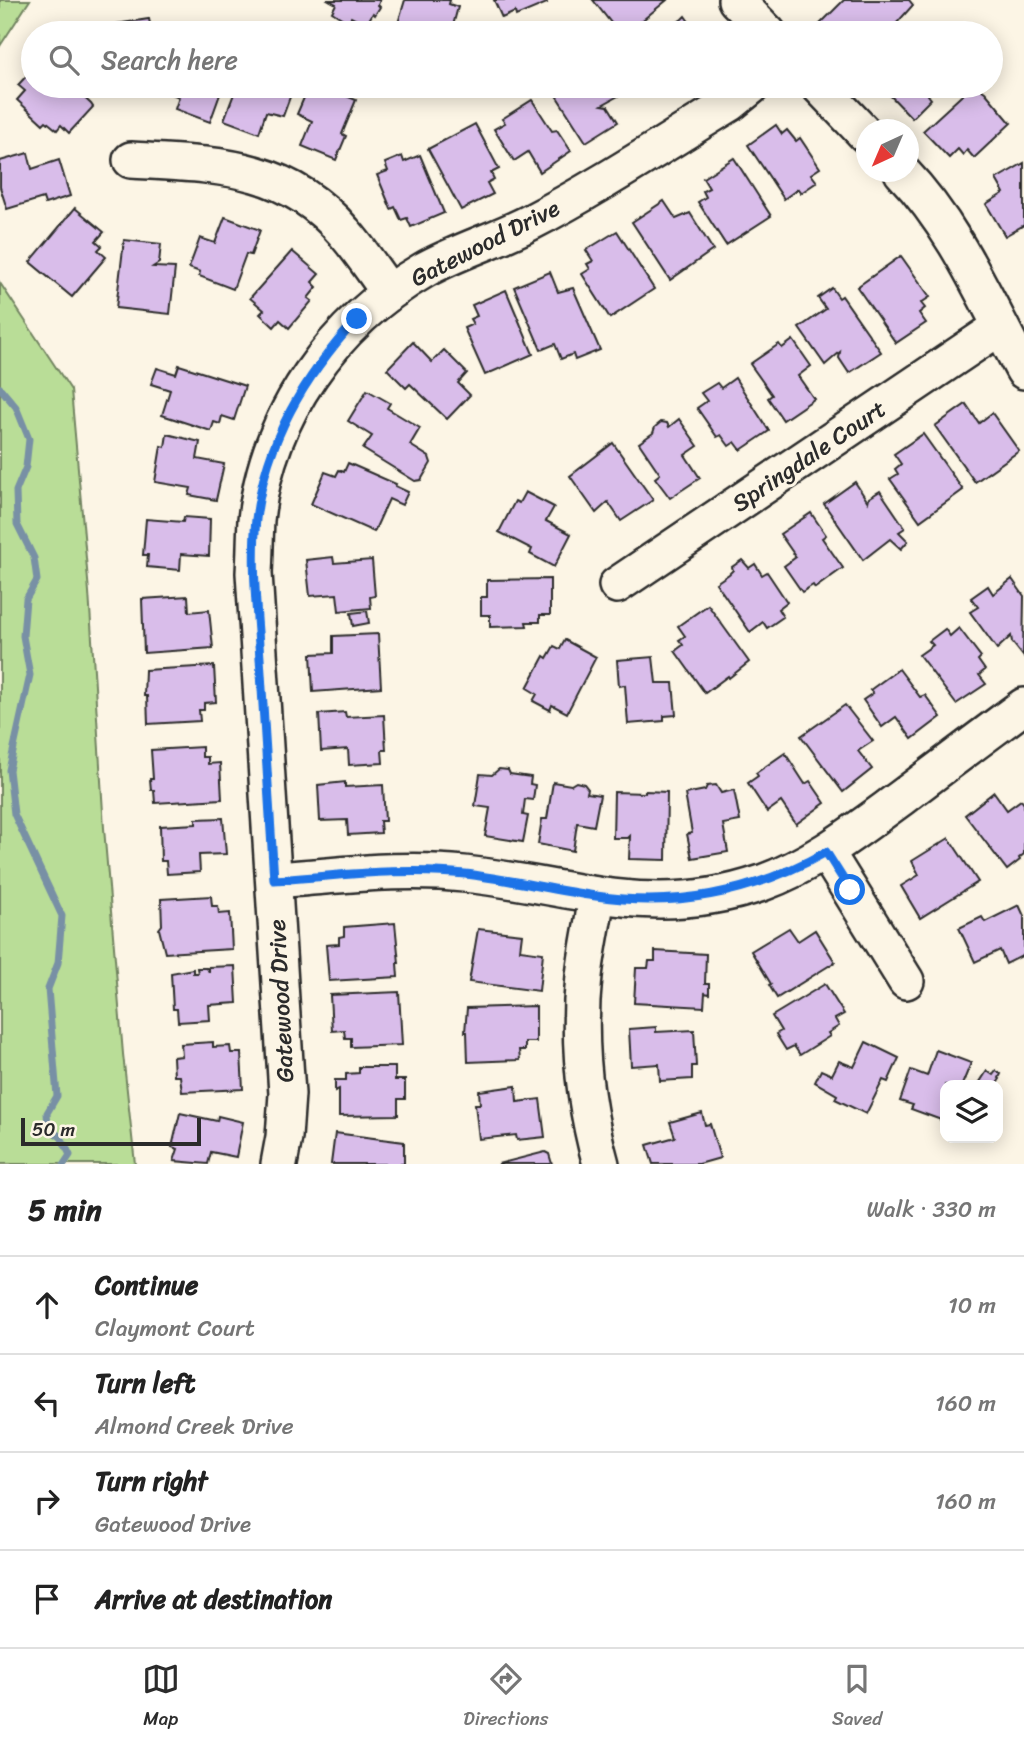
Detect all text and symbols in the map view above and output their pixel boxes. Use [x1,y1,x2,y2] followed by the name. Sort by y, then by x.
[21,21,1003,98] search box
[101,37,238,83] text: Search here
[45,41,83,79] icon: search
[856,119,919,182] north arrow
[403,187,567,299] street label: Gatewood Drive
[341,303,372,334] route end
[723,389,895,523] street label: Springdale Court
[834,874,865,905] route start
[256,918,306,1083] street label: Gatewood Drive
[940,1080,1003,1143] map controls
[940,1080,1003,1143] button: layers
[32,1113,75,1146] text: 50 m
[21,1115,201,1147] scale bar
[28,1183,102,1237] text: 5 min
[866,1189,996,1230] text: Walk · 330 m
[95,1262,198,1308] text: Continue
[948,1285,996,1326] text: 10 m
[28,1286,66,1324] icon: ahead
[95,1308,255,1349] text: Claymont Court
[95,1360,195,1406] text: Turn left
[935,1383,996,1424] text: 160 m
[28,1384,66,1422] icon: left
[95,1406,294,1447] text: Almond Creek Drive
[95,1458,208,1504] text: Turn right
[935,1481,996,1522] text: 160 m
[28,1482,66,1520] icon: right
[95,1504,251,1545] text: Gatewood Drive
[95,1576,332,1622] text: Arrive at destination
[28,1580,66,1618] icon: arrive
[142,1660,180,1735] tab: Map
[463,1660,549,1735] tab: Directions
[832,1660,882,1735] tab: Saved

